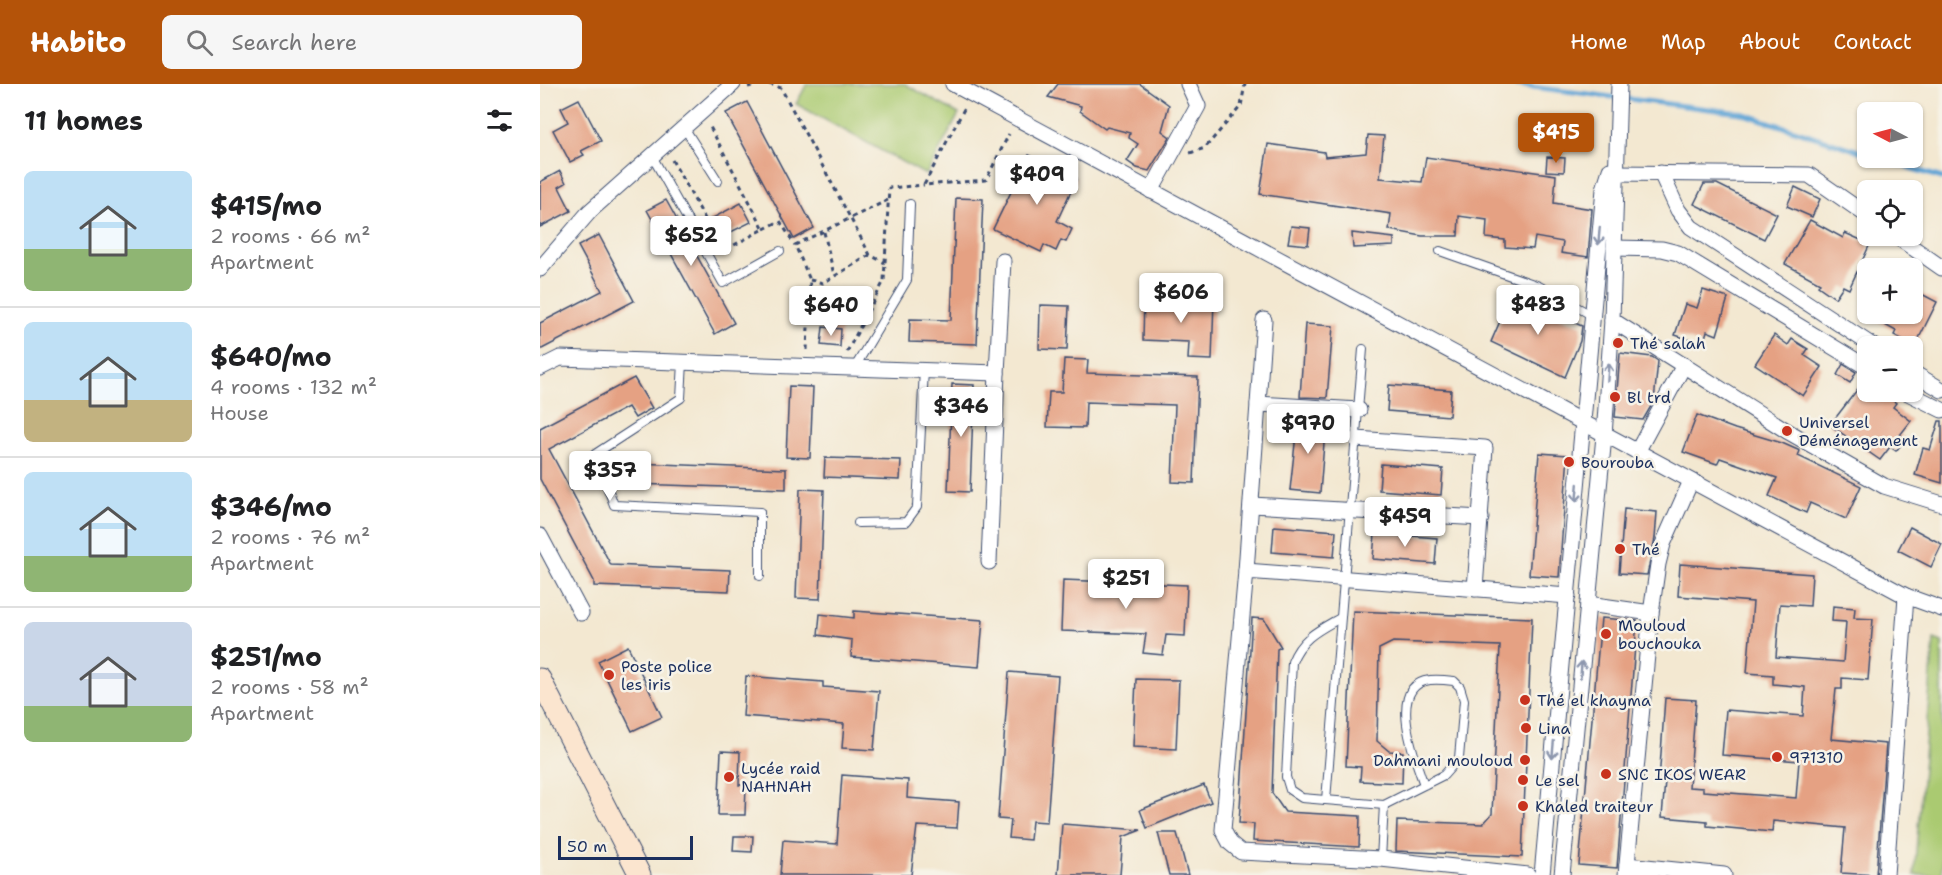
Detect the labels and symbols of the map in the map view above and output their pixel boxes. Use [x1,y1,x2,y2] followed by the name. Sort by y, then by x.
[1857,102,1923,168] north arrow
[1520,113,1592,164] pin: $415
[1001,155,1073,206] pin: $409
[655,216,727,267] pin: $652
[1594,226,1605,246] one-way arrow
[1145,273,1217,324] pin: $606
[1502,285,1574,336] pin: $483
[795,286,867,337] pin: $640
[1630,333,1706,354] place label: Thé salah
[1611,336,1625,350] marker: Thé salah
[1603,362,1614,382] one-way arrow
[925,387,997,438] pin: $346
[1627,387,1671,408] place label: Bl trd
[1608,390,1622,404] marker: Bl trd
[1272,404,1344,455] pin: $970
[1799,412,1918,451] place label: Universel Déménagement
[1780,424,1794,438] marker: Universel Déménagement
[574,451,646,502] pin: $357
[1581,452,1654,473] place label: Bourouba
[1562,455,1576,469] marker: Bourouba
[1571,483,1582,503] one-way arrow
[1369,497,1441,548] pin: $459
[1632,539,1660,560] place label: Thé
[1613,542,1627,556] marker: Thé
[1090,559,1162,610] pin: $251
[1618,615,1701,654] place label: Mouloud bouchouka
[1599,627,1613,641] marker: Mouloud bouchouka
[621,656,712,695] place label: Poste police les iris
[1576,661,1587,681] one-way arrow
[602,668,616,682] marker: Poste police les iris
[1537,690,1651,711] place label: Thé el khayma
[1518,693,1532,707] marker: Thé el khayma
[1538,718,1570,739] place label: Lina
[1519,721,1533,735] marker: Lina
[1547,740,1558,760] one-way arrow
[1789,747,1843,768] place label: 971310
[1373,750,1513,771] place label: Dahmani mouloud
[1770,750,1784,764] marker: 971310
[1518,753,1532,767] marker: Dahmani mouloud
[741,758,820,797] place label: Lycée raid NAHNAH
[1618,764,1746,785] place label: SNC IKOS WEAR
[1599,767,1613,781] marker: SNC IKOS WEAR
[722,770,736,784] marker: Lycée raid NAHNAH
[1535,770,1580,791] place label: Le sel
[1516,773,1530,787] marker: Le sel
[1535,796,1654,817] place label: Khaled traiteur
[1516,799,1530,813] marker: Khaled traiteur
[558,833,693,860] scale bar

